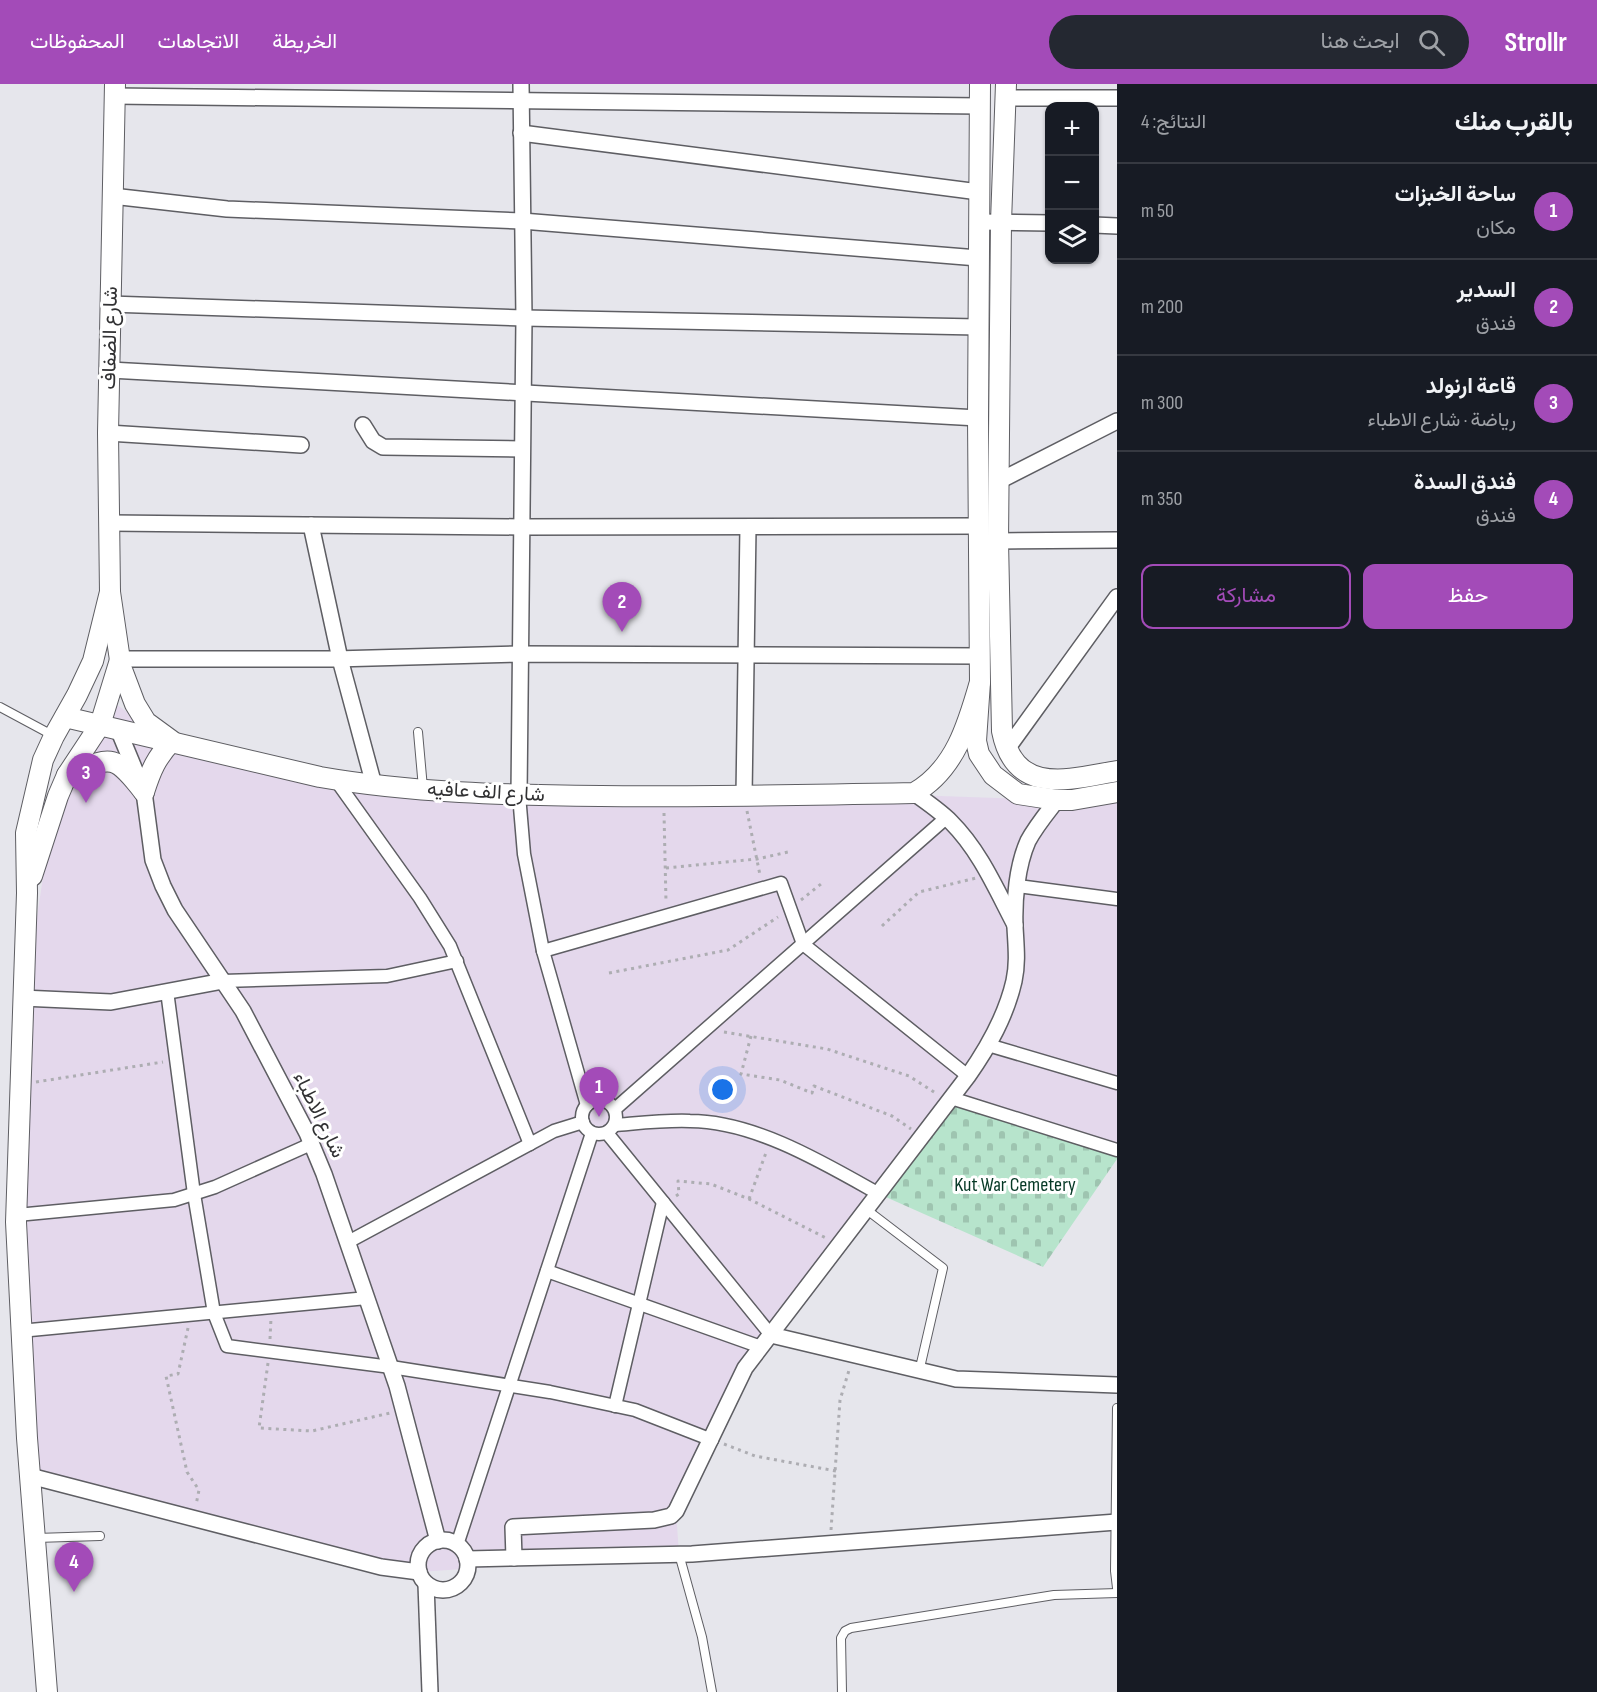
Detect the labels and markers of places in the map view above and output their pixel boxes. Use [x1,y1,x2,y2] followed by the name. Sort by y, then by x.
[602,582,642,632] pin: 2
[66,754,106,803] pin: 3
[580,1068,618,1117] pin: 1
[54,1542,94,1592] pin: 4

